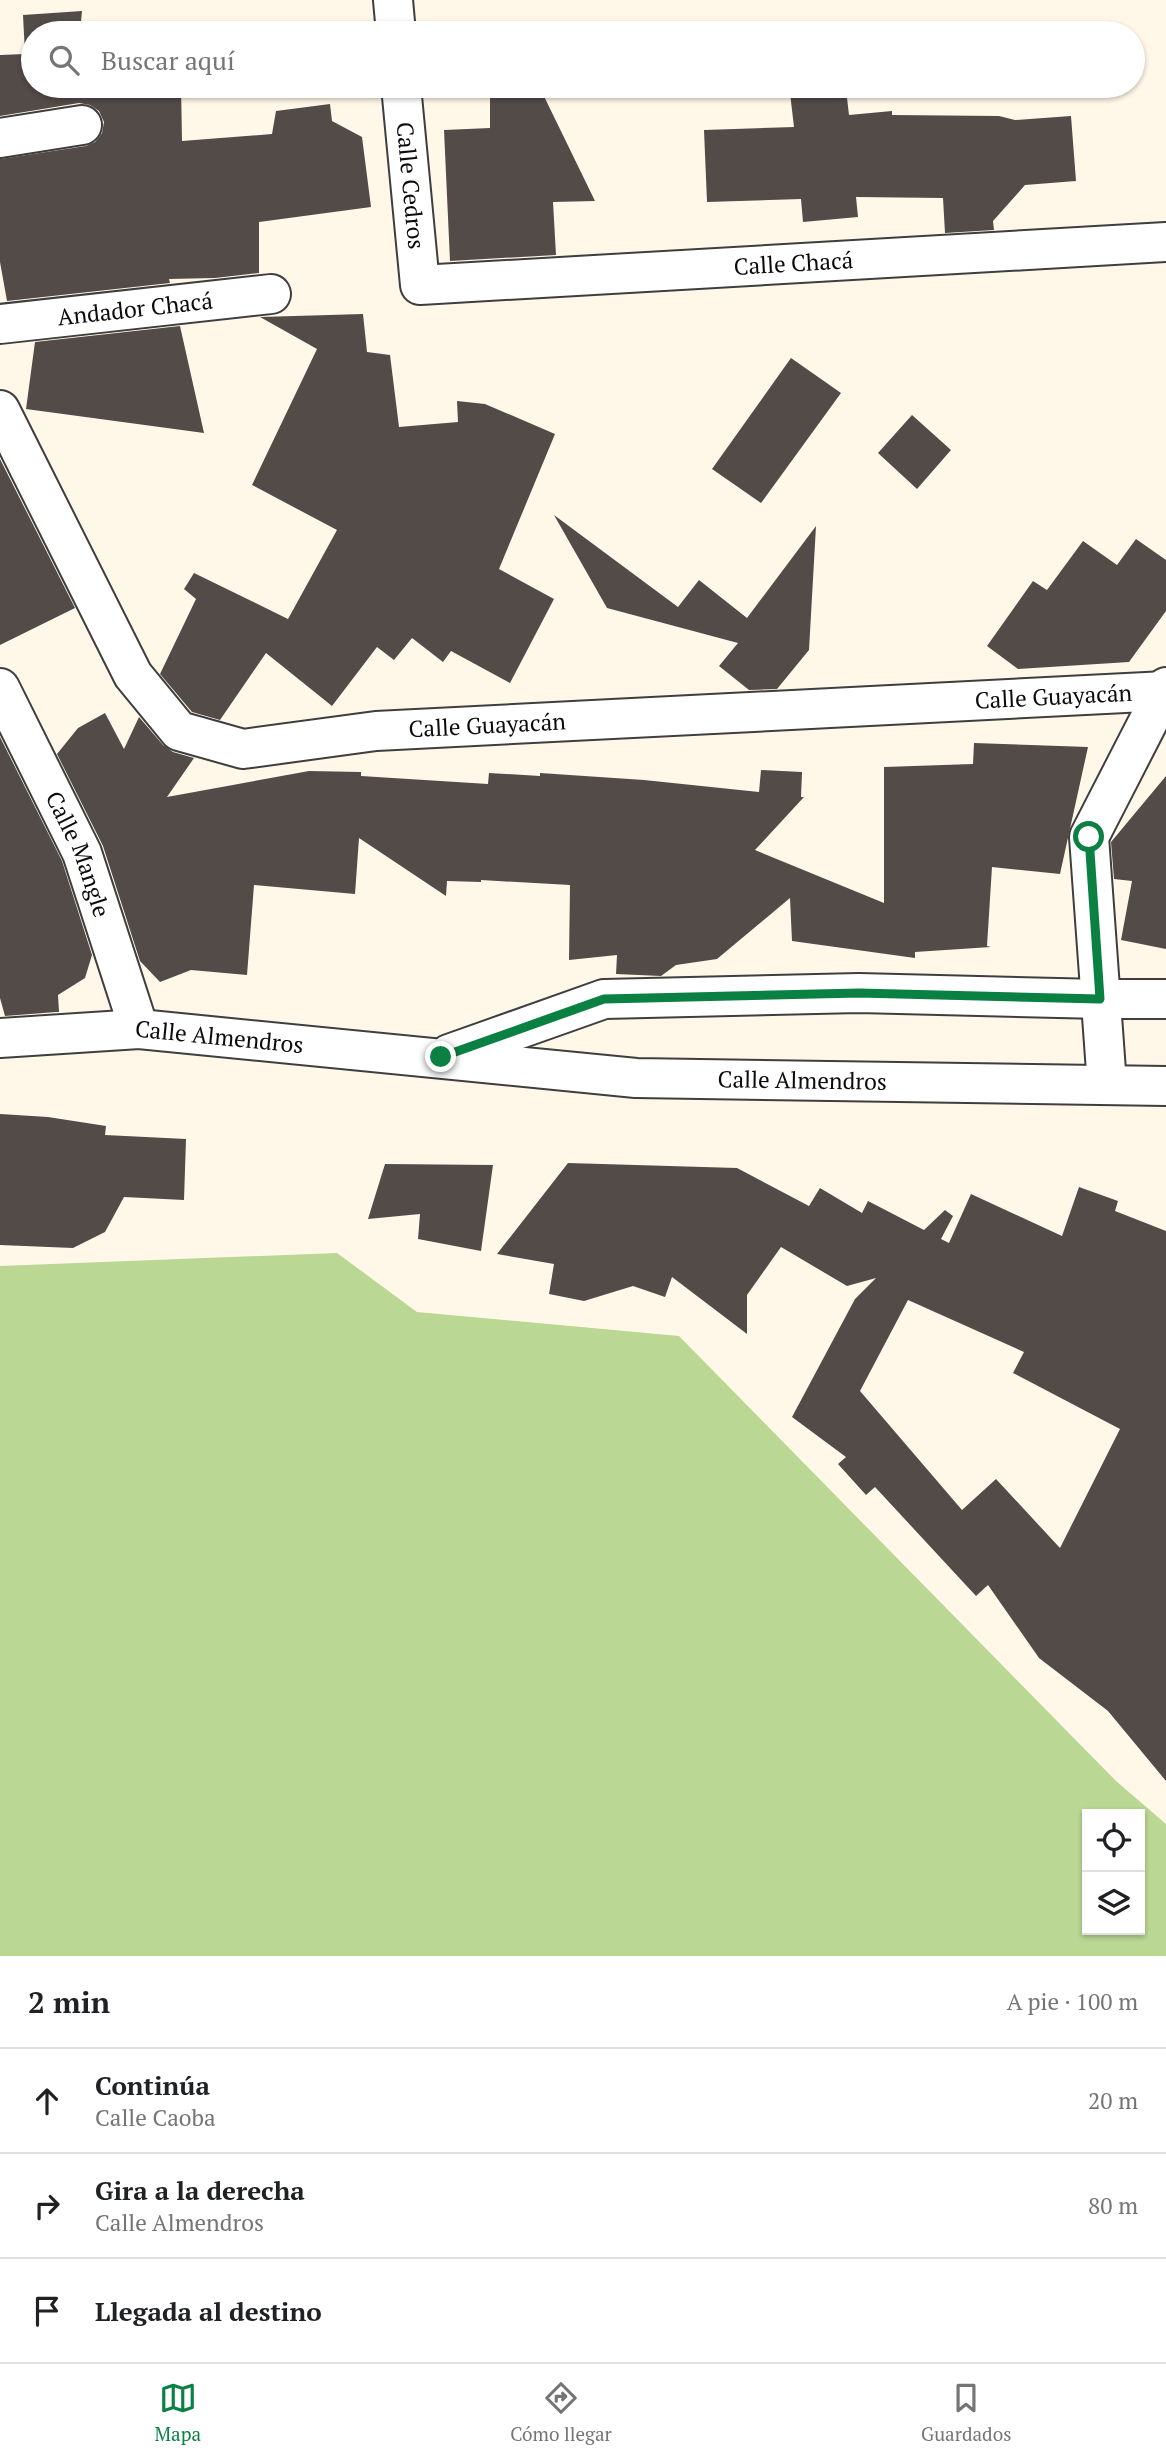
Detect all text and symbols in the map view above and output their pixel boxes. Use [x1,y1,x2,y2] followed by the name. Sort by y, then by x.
[21,21,1145,98] search box
[45,41,83,79] icon: search
[101,43,235,77] text: Buscar aquí
[390,120,432,251] street label: Calle Cedros
[733,244,855,282] street label: Calle Chacá
[56,285,215,333] street label: Andador Chacá
[974,677,1133,716] street label: Calle Guayacán
[408,705,567,744] street label: Calle Guayacán
[39,786,118,921] street label: Calle Mangle
[1073,821,1104,852] route start
[134,1013,305,1060] street label: Calle Almendros
[425,1041,456,1072] route end
[718,1063,887,1097] street label: Calle Almendros
[1082,1809,1145,1935] map controls
[1082,1809,1145,1872] button: locate
[1082,1872,1145,1935] button: layers
[28,1982,110,2022] text: 2 min
[1007,1986,1138,2017] text: A pie · 100 m
[95,2068,210,2102] text: Continúa
[28,2082,66,2120] icon: ahead
[1088,2085,1138,2116] text: 20 m
[95,2102,216,2133] text: Calle Caoba
[95,2173,305,2207] text: Gira a la derecha
[28,2187,66,2225] icon: right
[1088,2190,1138,2221] text: 80 m
[95,2207,264,2238] text: Calle Almendros
[28,2292,66,2330] icon: arrive
[95,2294,322,2328] text: Llegada al destino
[155,2379,201,2446] tab: Mapa
[510,2379,612,2446] tab: Cómo llegar
[921,2379,1011,2446] tab: Guardados

